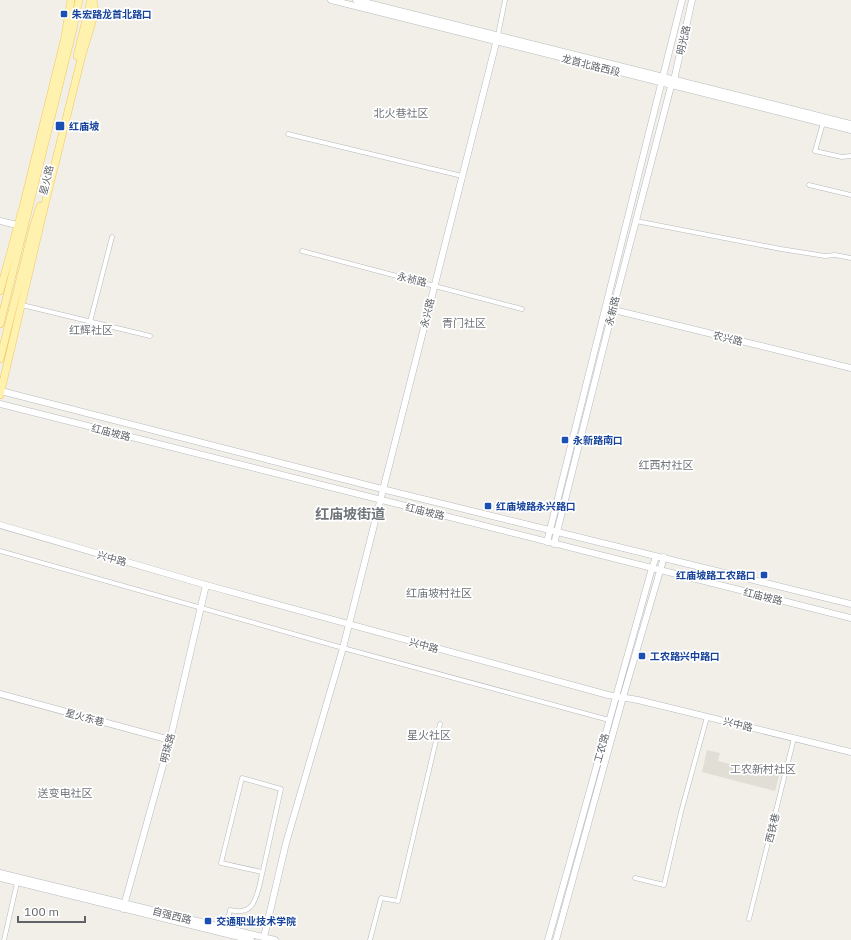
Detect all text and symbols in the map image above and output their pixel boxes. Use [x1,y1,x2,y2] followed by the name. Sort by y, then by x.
[72,8,152,21] place label: 朱宏路龙首北路口
[59,9,69,19] marker: 朱宏路龙首北路口
[674,24,693,56] street label: 明光路
[560,52,622,79] street label: 龙首北路西段
[374,106,429,120] district label: 北火巷社区
[54,120,66,132] marker: 红庙坡
[69,120,100,133] place label: 红庙坡
[37,164,56,196] street label: 星火路
[396,270,428,289] street label: 永祯路
[603,295,622,327] street label: 永新路
[418,297,437,329] street label: 永兴路
[442,316,486,330] district label: 青门社区
[69,323,113,337] district label: 红辉社区
[712,329,744,348] street label: 农兴路
[90,421,132,444] street label: 红庙坡路
[573,434,623,447] place label: 永新路南口
[560,435,570,445] marker: 永新路南口
[639,458,694,472] district label: 红西村社区
[404,500,446,523] street label: 红庙坡路
[496,500,576,513] place label: 红庙坡路永兴路口
[483,501,493,511] marker: 红庙坡路永兴路口
[315,505,385,523] district label: 红庙坡街道
[96,548,128,569] street label: 兴中路
[676,569,756,582] place label: 红庙坡路工农路口
[759,570,769,580] marker: 红庙坡路工农路口
[742,585,784,608] street label: 红庙坡路
[406,586,472,600] district label: 红庙坡村社区
[408,635,440,656] street label: 兴中路
[650,650,720,663] place label: 工农路兴中路口
[637,651,647,661] marker: 工农路兴中路口
[64,706,106,729] street label: 星火东巷
[722,715,754,734] street label: 兴中路
[407,728,451,742] district label: 星火社区
[157,732,178,764] street label: 明珠路
[591,732,612,764] street label: 工农路
[730,762,796,776] district label: 工农新村社区
[38,786,93,800] district label: 送变电社区
[763,812,782,844] street label: 西铁巷
[18,898,85,924] scale bar
[24,904,59,919] text: 100 m
[151,904,193,927] street label: 自强西路
[216,915,296,928] place label: 交通职业技术学院
[203,916,213,926] marker: 交通职业技术学院

